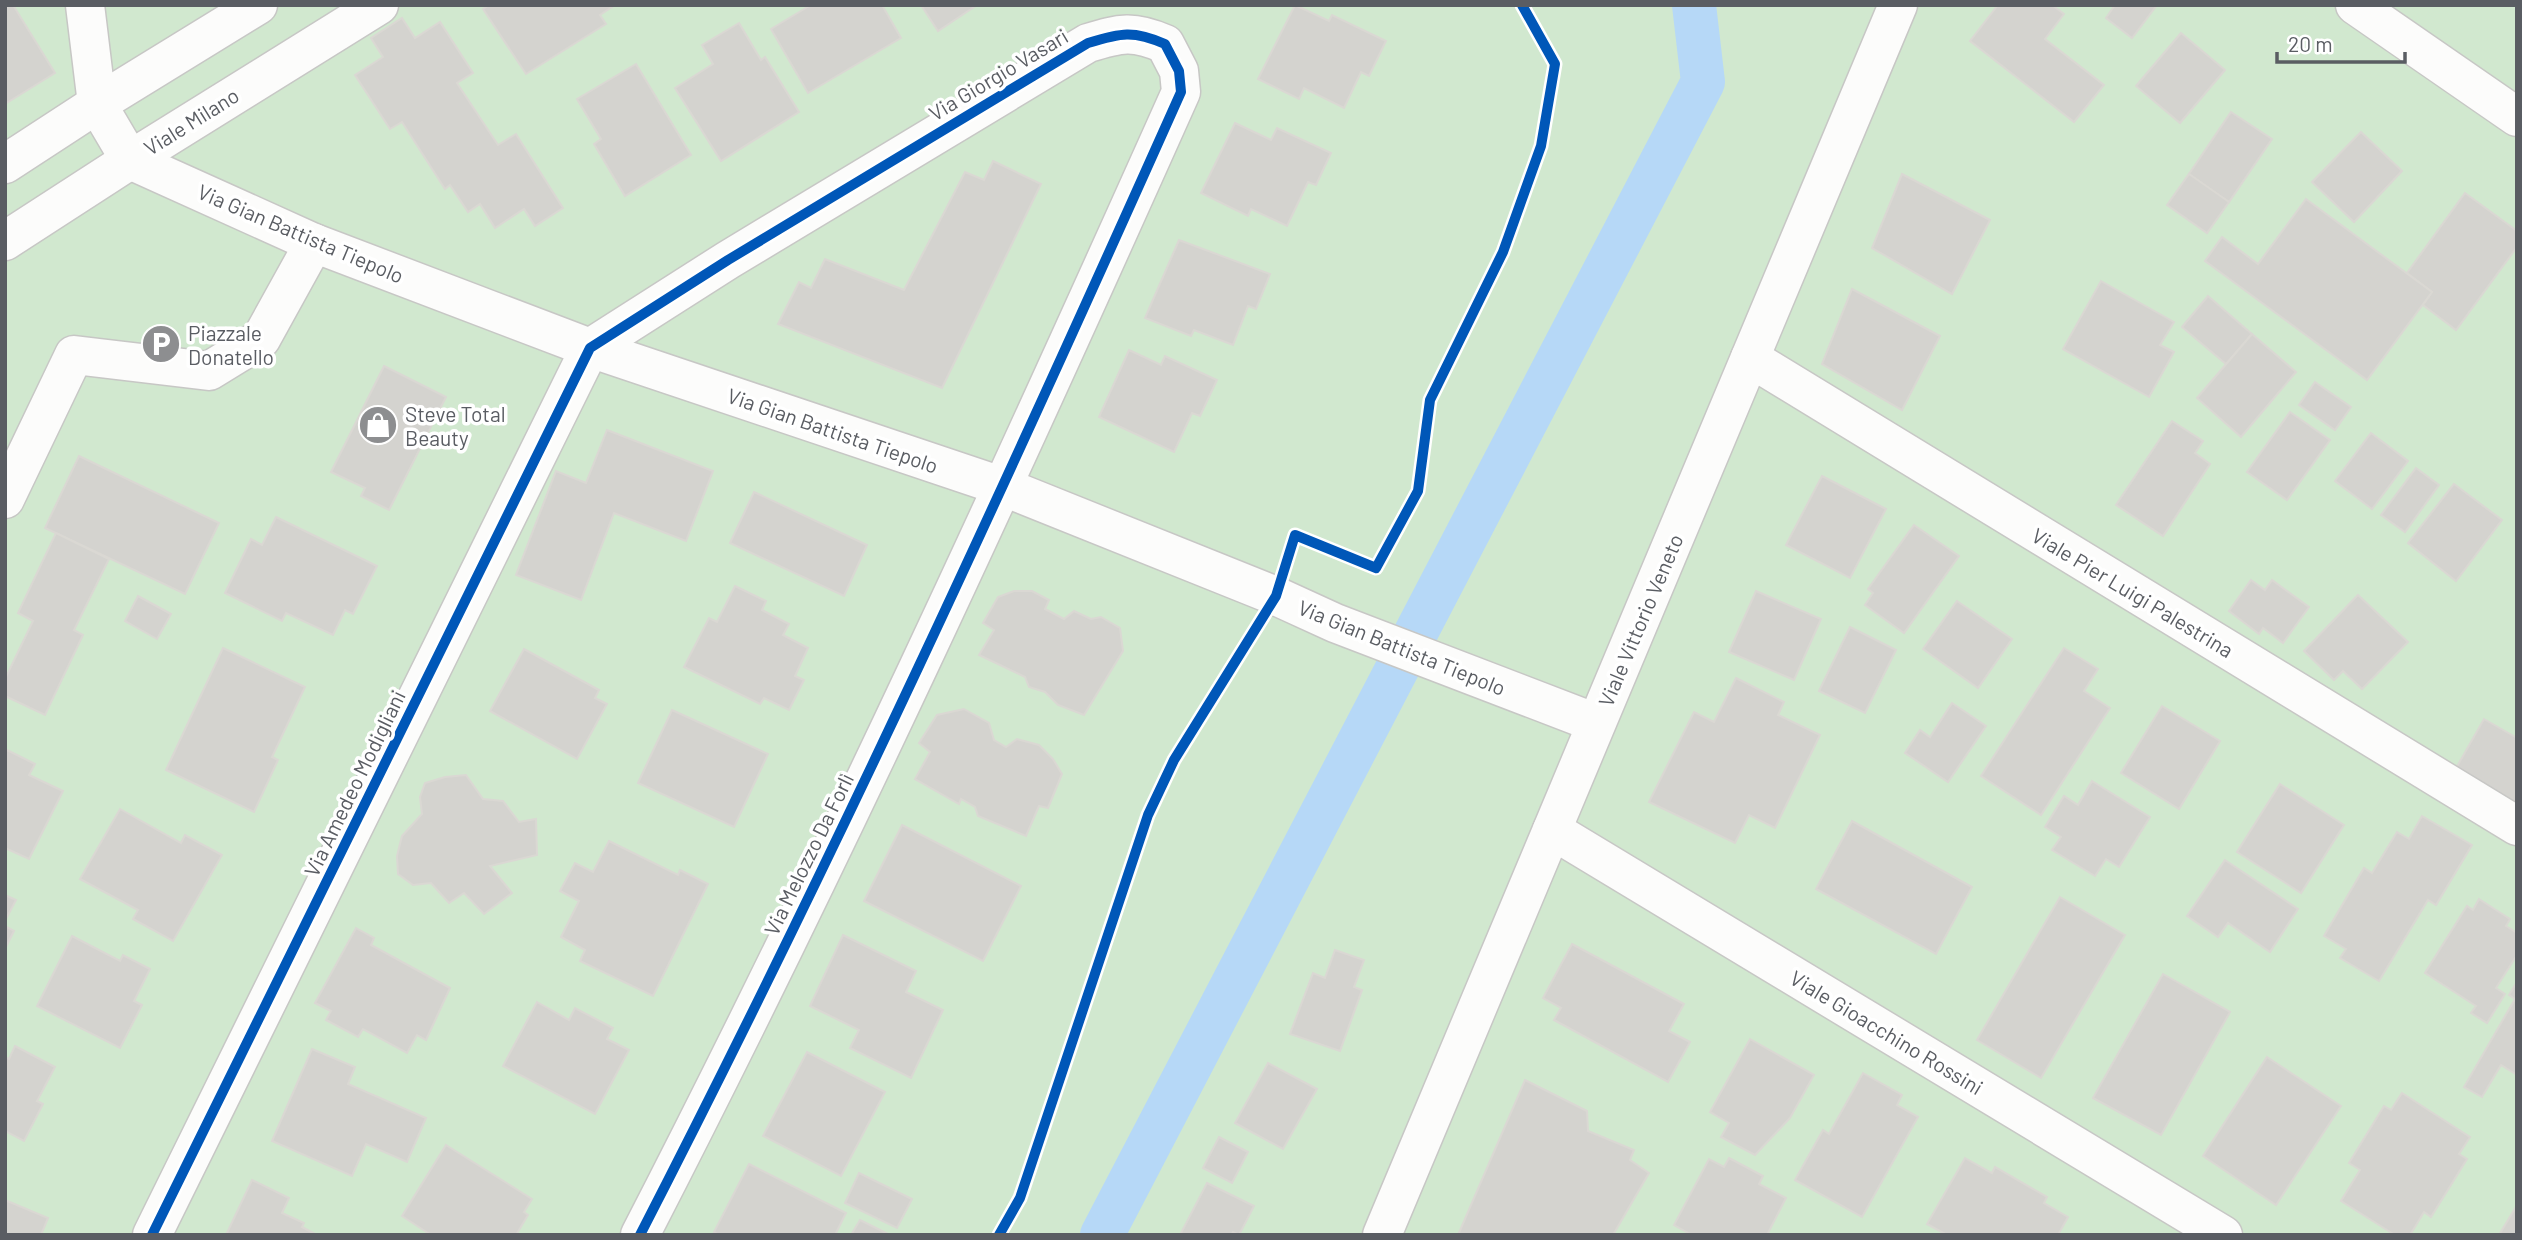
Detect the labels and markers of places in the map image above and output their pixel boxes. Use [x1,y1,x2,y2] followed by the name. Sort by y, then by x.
[188,320,274,369] place label: Piazzale Donatello
[140,323,182,365] parking icon: Piazzale Donatello
[405,401,506,450] place label: Steve Total Beauty
[357,404,399,446] shop icon: Steve Total Beauty

